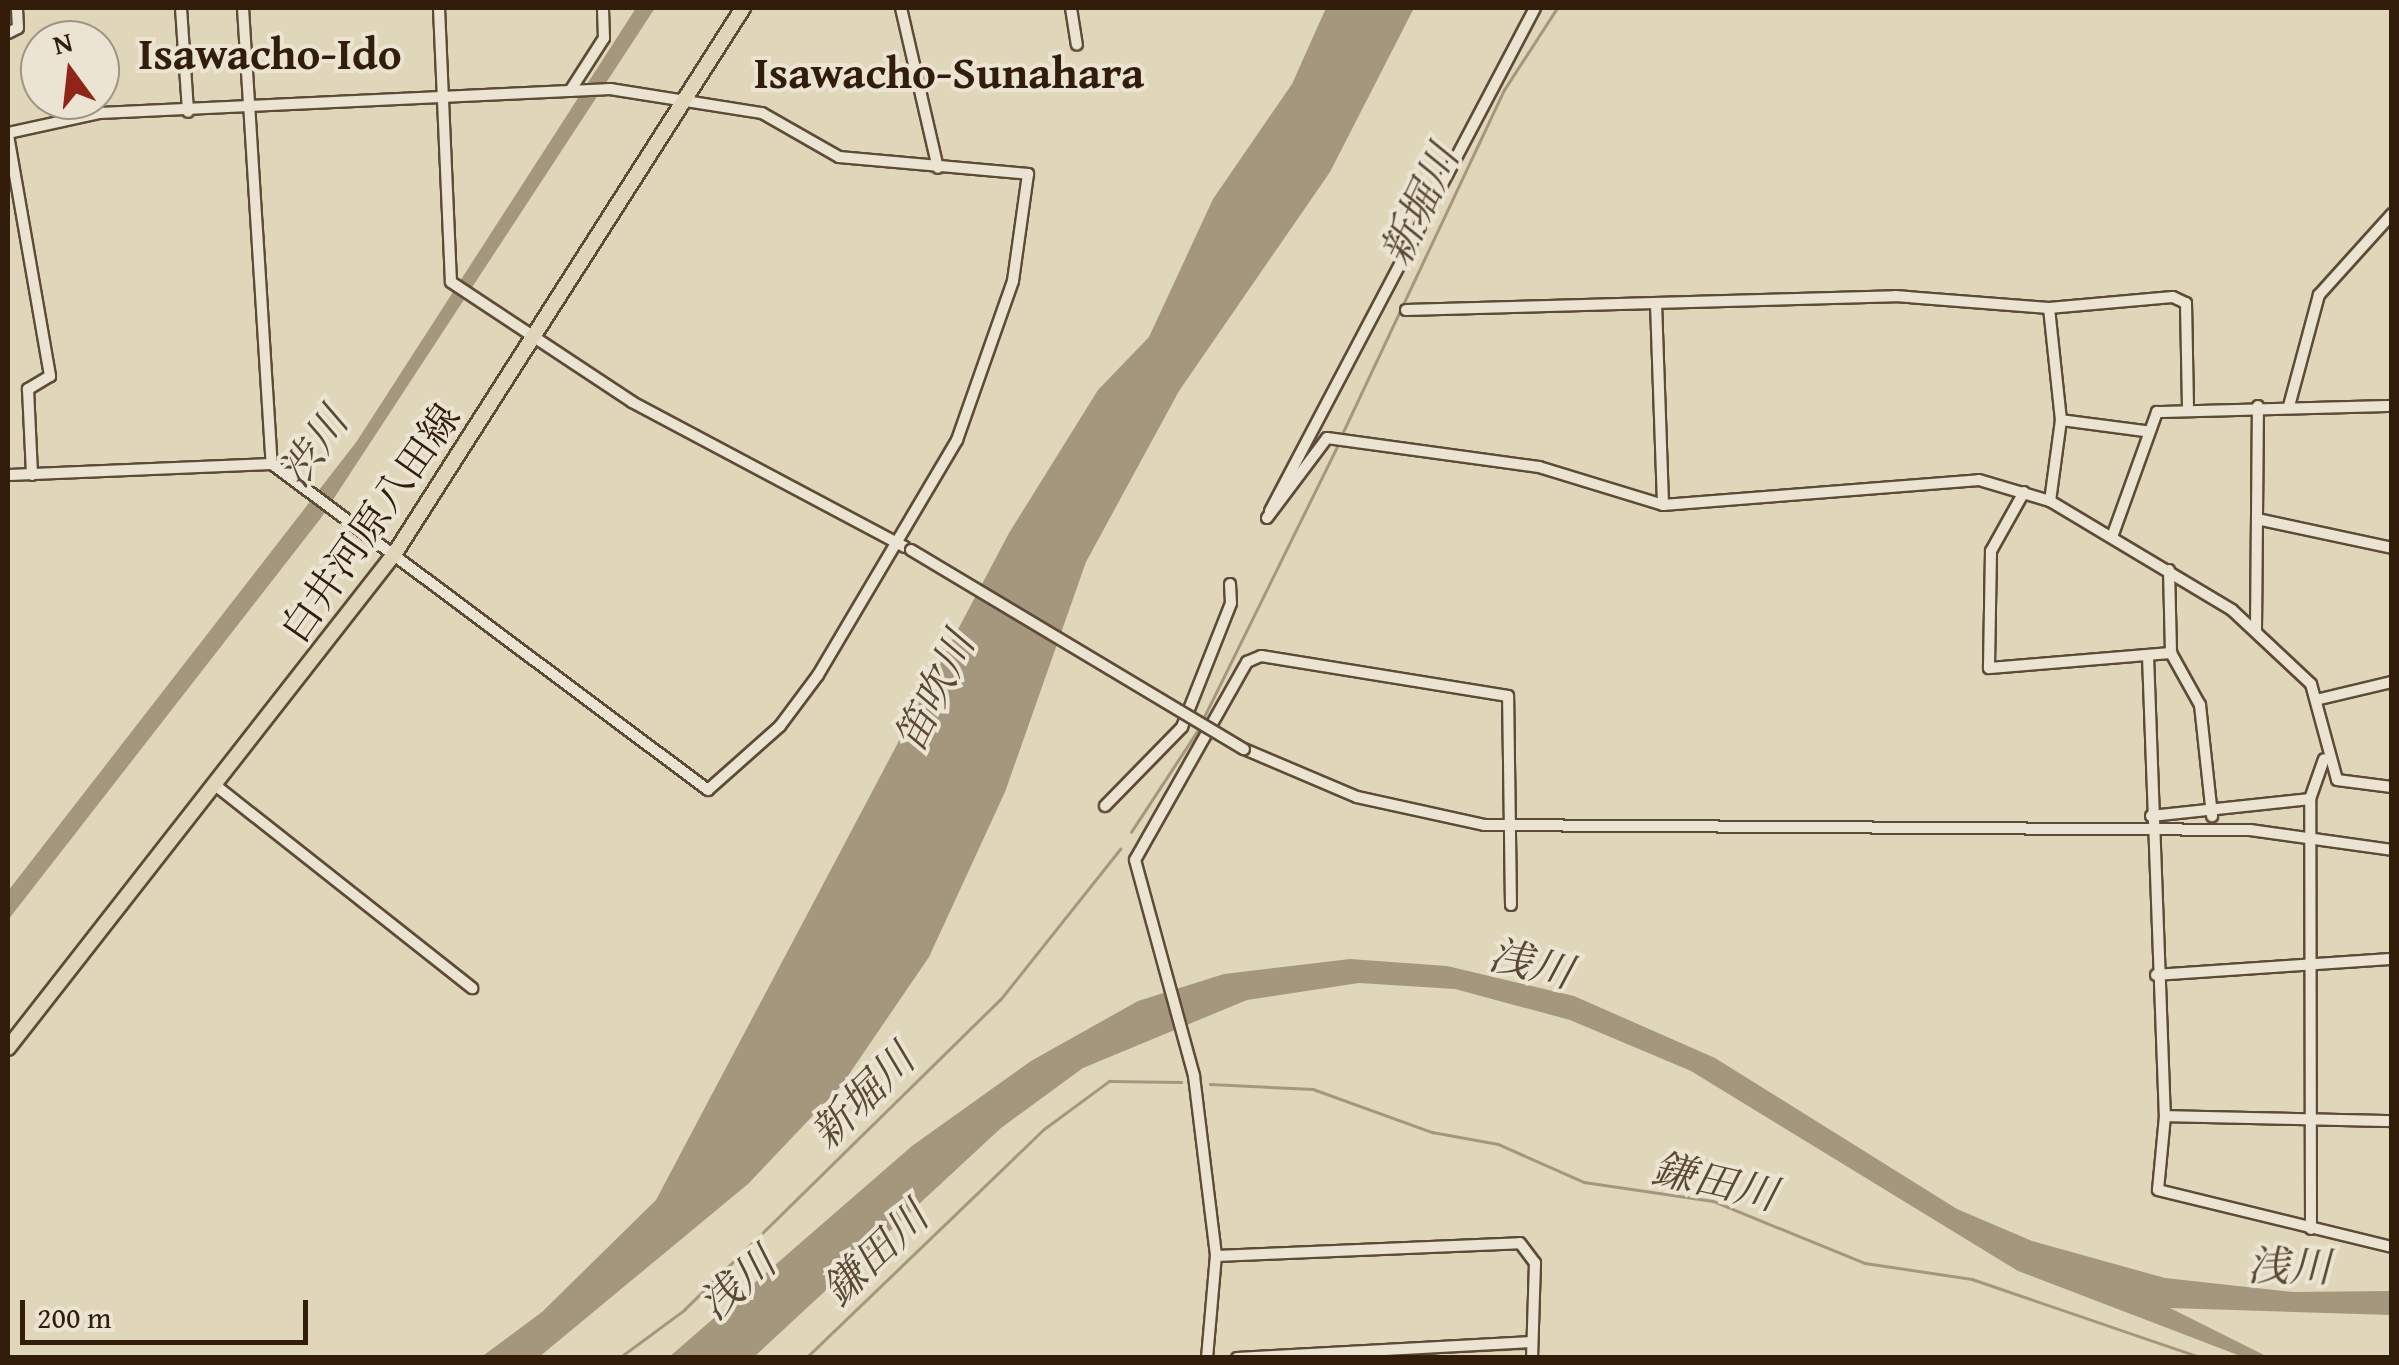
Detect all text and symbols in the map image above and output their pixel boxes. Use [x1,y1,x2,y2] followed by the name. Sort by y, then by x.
[20,20,120,120] north arrow
[48,20,77,65] text: N
[138,26,402,80] district label: Isawacho-Ido
[754,45,1144,99] district label: Isawacho-Sunahara
[1370,137,1468,273] water label: 新堀川
[270,395,470,651] street label: 白井河原八田線
[268,398,358,496] water label: 渋川
[884,623,984,759] water label: 笛吹川
[1484,928,1578,998] water label: 浅川
[800,1034,924,1158] water label: 新堀川
[1648,1142,1782,1220] water label: 鎌田川
[812,1191,938,1315] water label: 鎌田川
[689,1236,785,1330] water label: 浅川
[2247,1240,2331,1292] water label: 浅川
[25,1280,312,1342] scale bar
[37,1295,111,1339] text: 200 m

